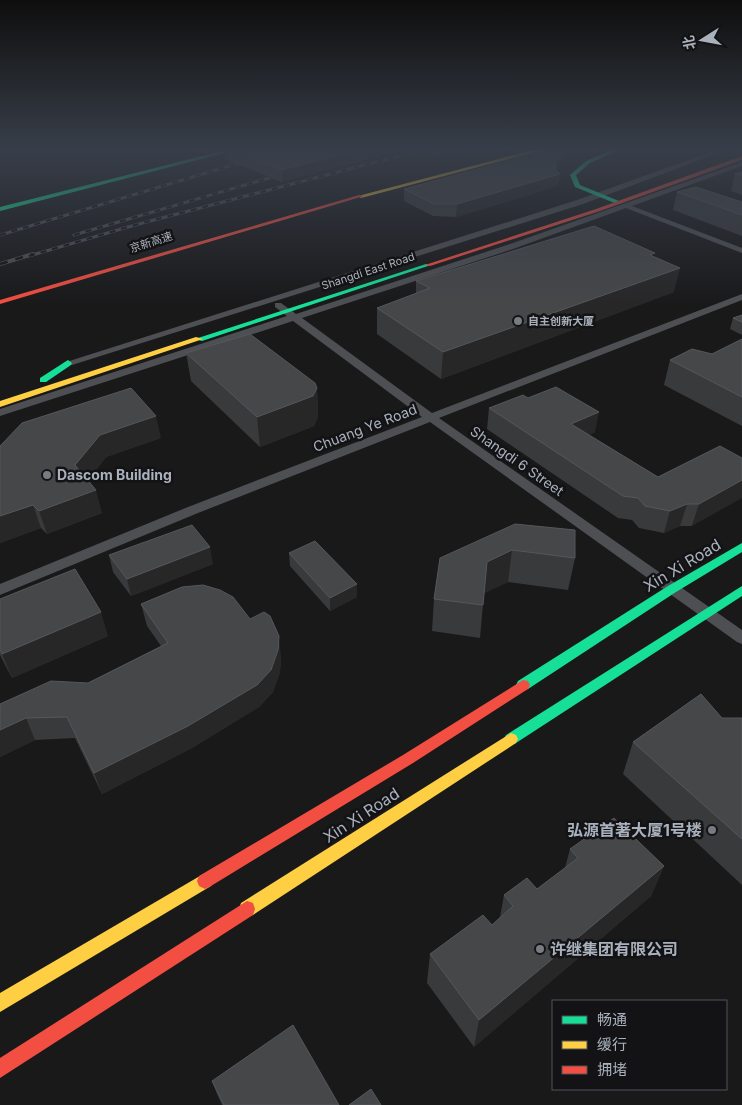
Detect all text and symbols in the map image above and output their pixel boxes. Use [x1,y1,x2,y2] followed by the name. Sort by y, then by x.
[677,15,727,65] north arrow
[679,34,698,51] text: 北
[128,229,174,255] street label: 京新高速
[320,249,416,293] street label: Shangdi East Road
[528,314,594,328] place label: 自主创新大厦
[512,315,524,327] marker: 自主创新大厦
[311,400,419,455] street label: Chuang Ye Road
[467,422,568,499] street label: Shangdi 6 Street
[57,466,172,483] place label: Dascom Building
[41,469,53,481] marker: Dascom Building
[640,534,724,596] street label: Xin Xi Road
[319,783,403,847] street label: Xin Xi Road
[567,820,702,840] place label: 弘源首著大厦1号楼
[706,824,718,836] marker: 弘源首著大厦1号楼
[550,939,678,959] place label: 许继集团有限公司
[534,943,546,955] marker: 许继集团有限公司
[552,1000,727,1090] legend
[597,1010,627,1029] text: 畅通
[597,1035,627,1054] text: 缓行
[597,1060,627,1079] text: 拥堵

